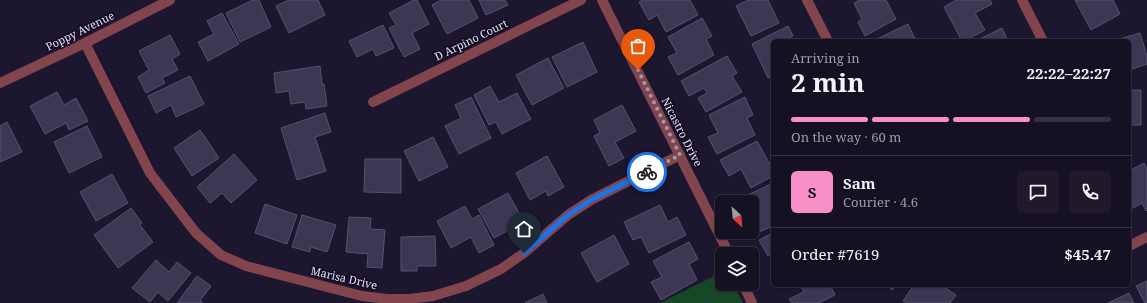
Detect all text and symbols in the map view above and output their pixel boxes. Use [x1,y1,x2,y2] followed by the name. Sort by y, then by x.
[43,7,117,54] street label: Poppy Avenue
[432,15,510,64] street label: D Arpino Court
[621,29,655,70] pin
[627,35,649,57] icon: bag
[791,49,860,67] text: Arriving in
[1027,63,1111,83] text: 22:22–22:27
[791,64,865,100] text: 2 min
[659,95,706,169] street label: Nicastro Drive
[791,128,901,146] text: On the way · 60 m
[627,152,667,192] courier
[636,161,658,183] icon: bike
[1017,171,1059,213] button: chat
[1069,171,1111,213] button: phone
[843,173,875,193] text: Sam
[808,182,816,202] text: S
[843,193,918,211] text: Courier · 4.6
[715,195,759,239] north arrow
[715,195,759,291] map controls
[507,212,541,253] pin
[513,218,535,240] icon: home
[791,244,879,264] text: Order #7619
[1064,244,1111,264] text: $45.47
[715,247,759,291] button: layers
[309,263,379,293] street label: Marisa Drive

